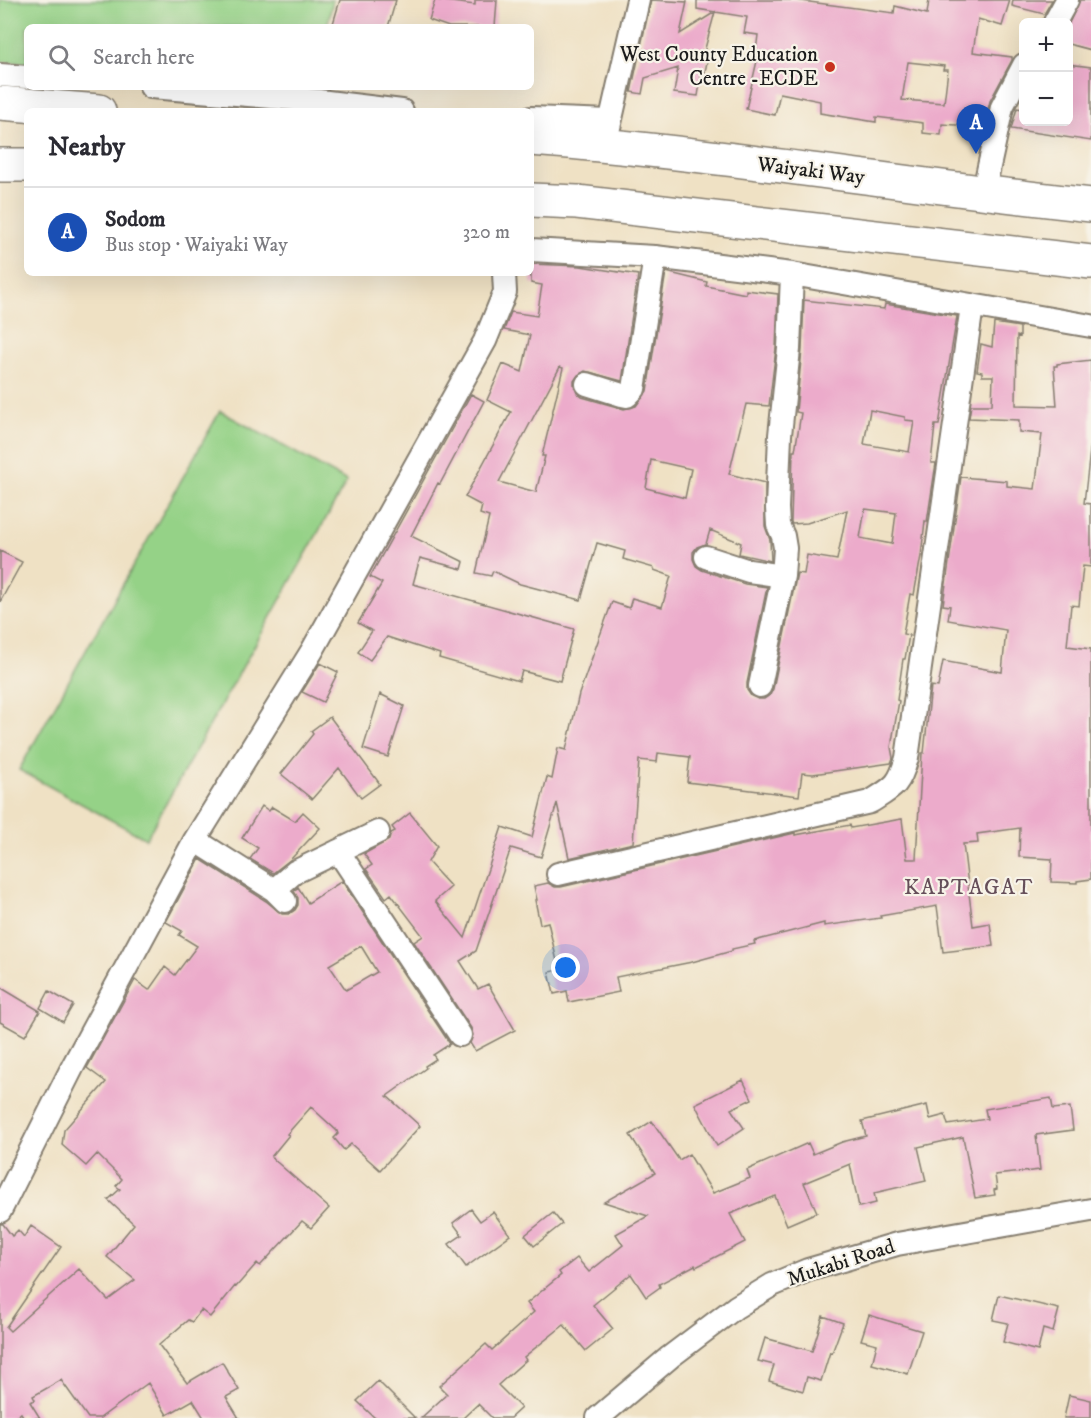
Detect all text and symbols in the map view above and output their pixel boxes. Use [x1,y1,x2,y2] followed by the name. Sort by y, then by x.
[1019,18,1073,126] map controls
[1019,18,1073,72] button: +
[24,24,534,90] search box
[45,41,78,74] icon: search
[619,42,818,92] place label: West County Education Centre -ECDE
[93,44,195,71] text: Search here
[823,60,837,74] marker: West County Education Centre -ECDE
[1019,72,1073,126] button: −
[956,104,996,154] pin: A
[48,131,125,164] text: Nearby
[755,151,867,191] street label: Waiyaki Way
[105,206,165,233] text: Sodom
[61,220,74,245] text: A
[463,220,510,245] text: 320 m
[105,233,288,258] text: Bus stop · Waiyaki Way
[904,874,1034,901] district label: KAPTAGAT
[551,953,580,982] your location
[784,1233,899,1293] street label: Mukabi Road

